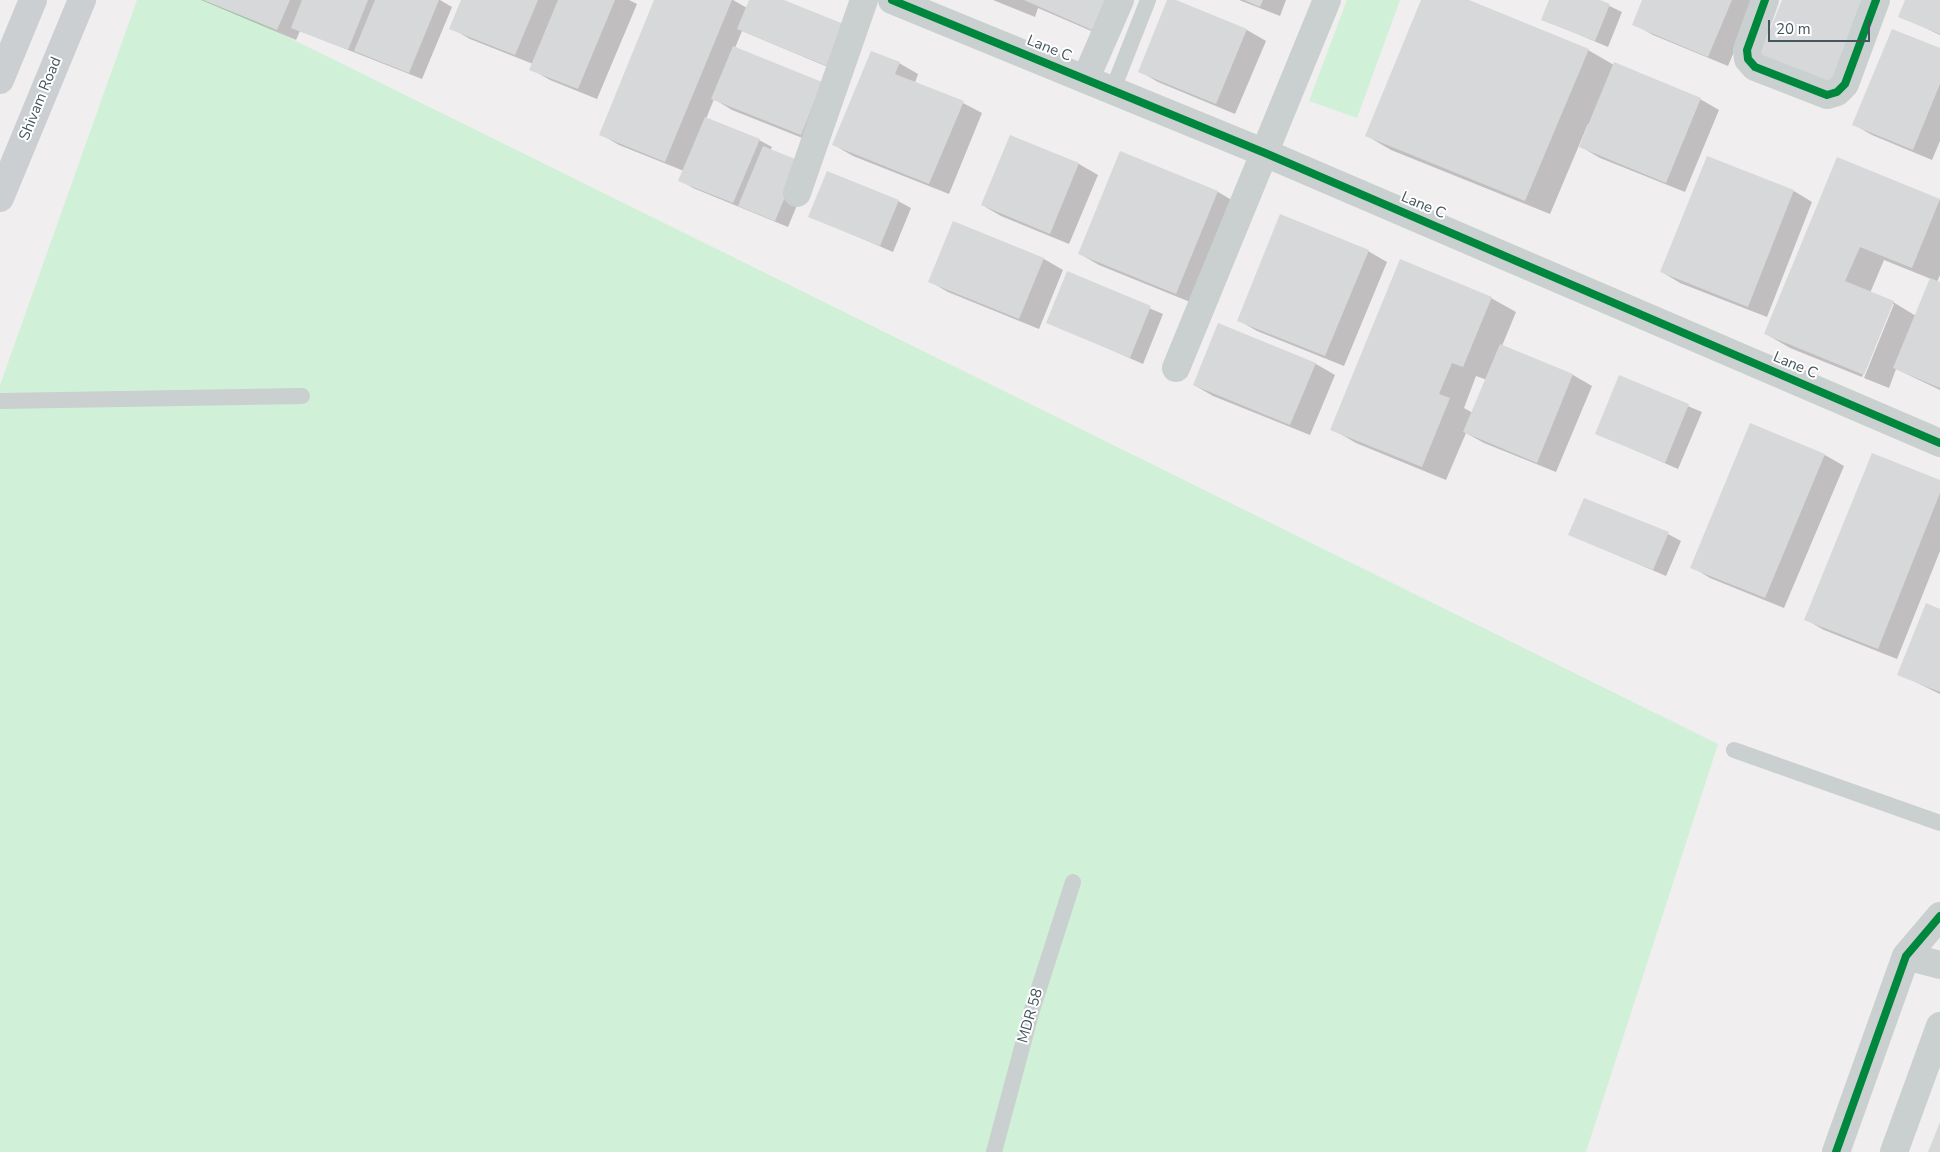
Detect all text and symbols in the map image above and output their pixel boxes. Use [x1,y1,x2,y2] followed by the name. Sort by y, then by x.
[1770,10,1872,42] scale bar
[1776,19,1811,39] text: 20 m
[1024,32,1074,66] street label: Lane C
[16,55,66,143] street label: Shivam Road
[1398,189,1448,223] street label: Lane C
[1770,349,1820,383] street label: Lane C
[1015,987,1047,1045] street label: MDR 58

